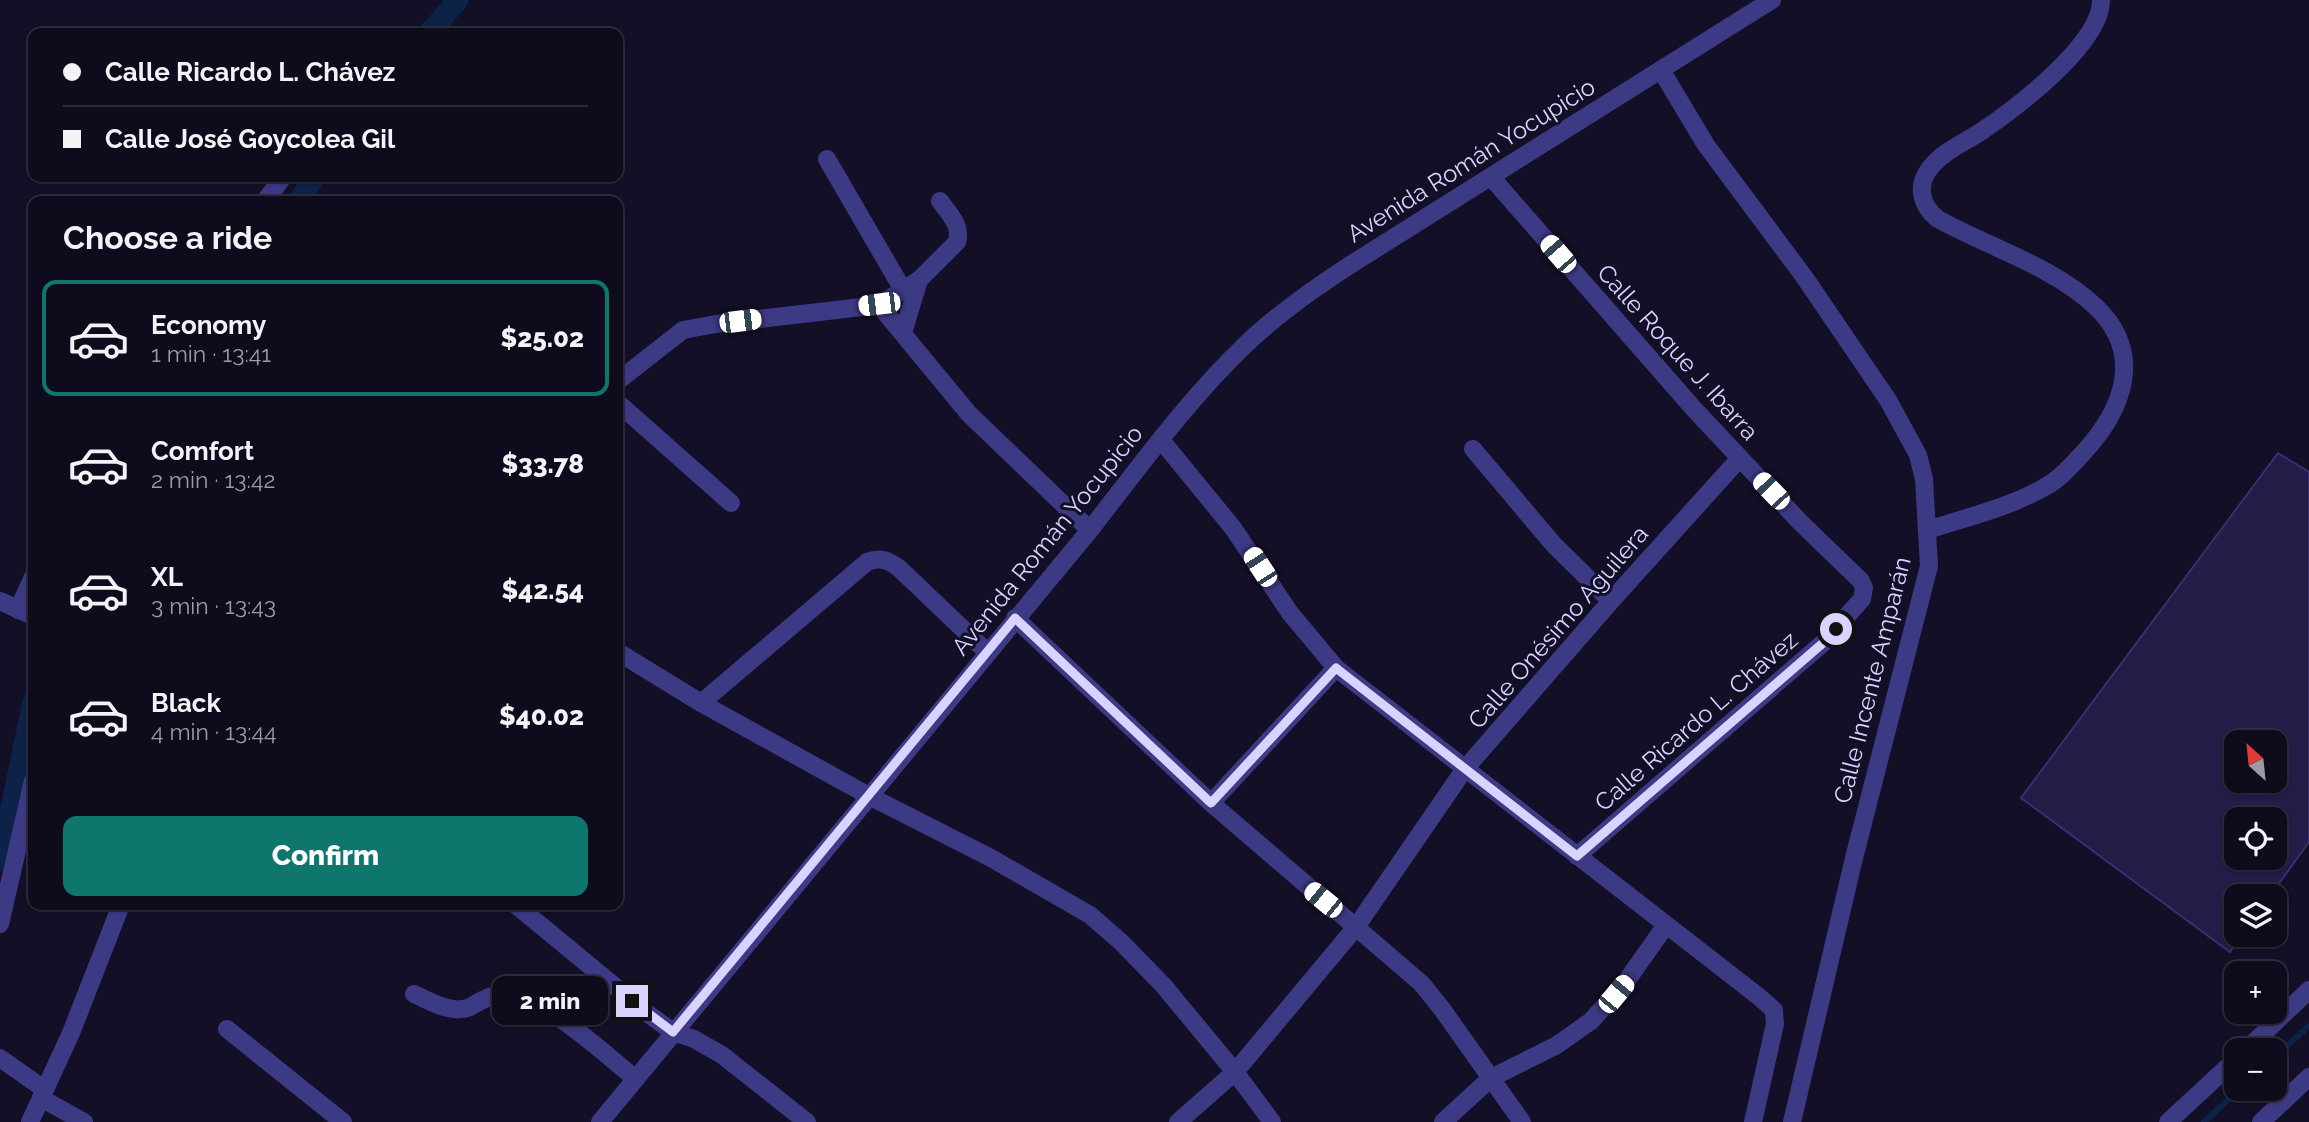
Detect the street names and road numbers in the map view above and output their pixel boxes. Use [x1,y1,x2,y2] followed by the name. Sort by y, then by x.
[1342,72,1600,248] street label: Avenida Román Yocupicio
[1591,258,1765,446] street label: Calle Roque J. Ibarra
[945,419,1149,661] street label: Avenida Román Yocupicio
[1462,520,1654,734] street label: Calle Onésimo Aguilera
[1827,554,1917,806] street label: Calle Incente Amparán
[1589,625,1803,817] street label: Calle Ricardo L. Chávez

